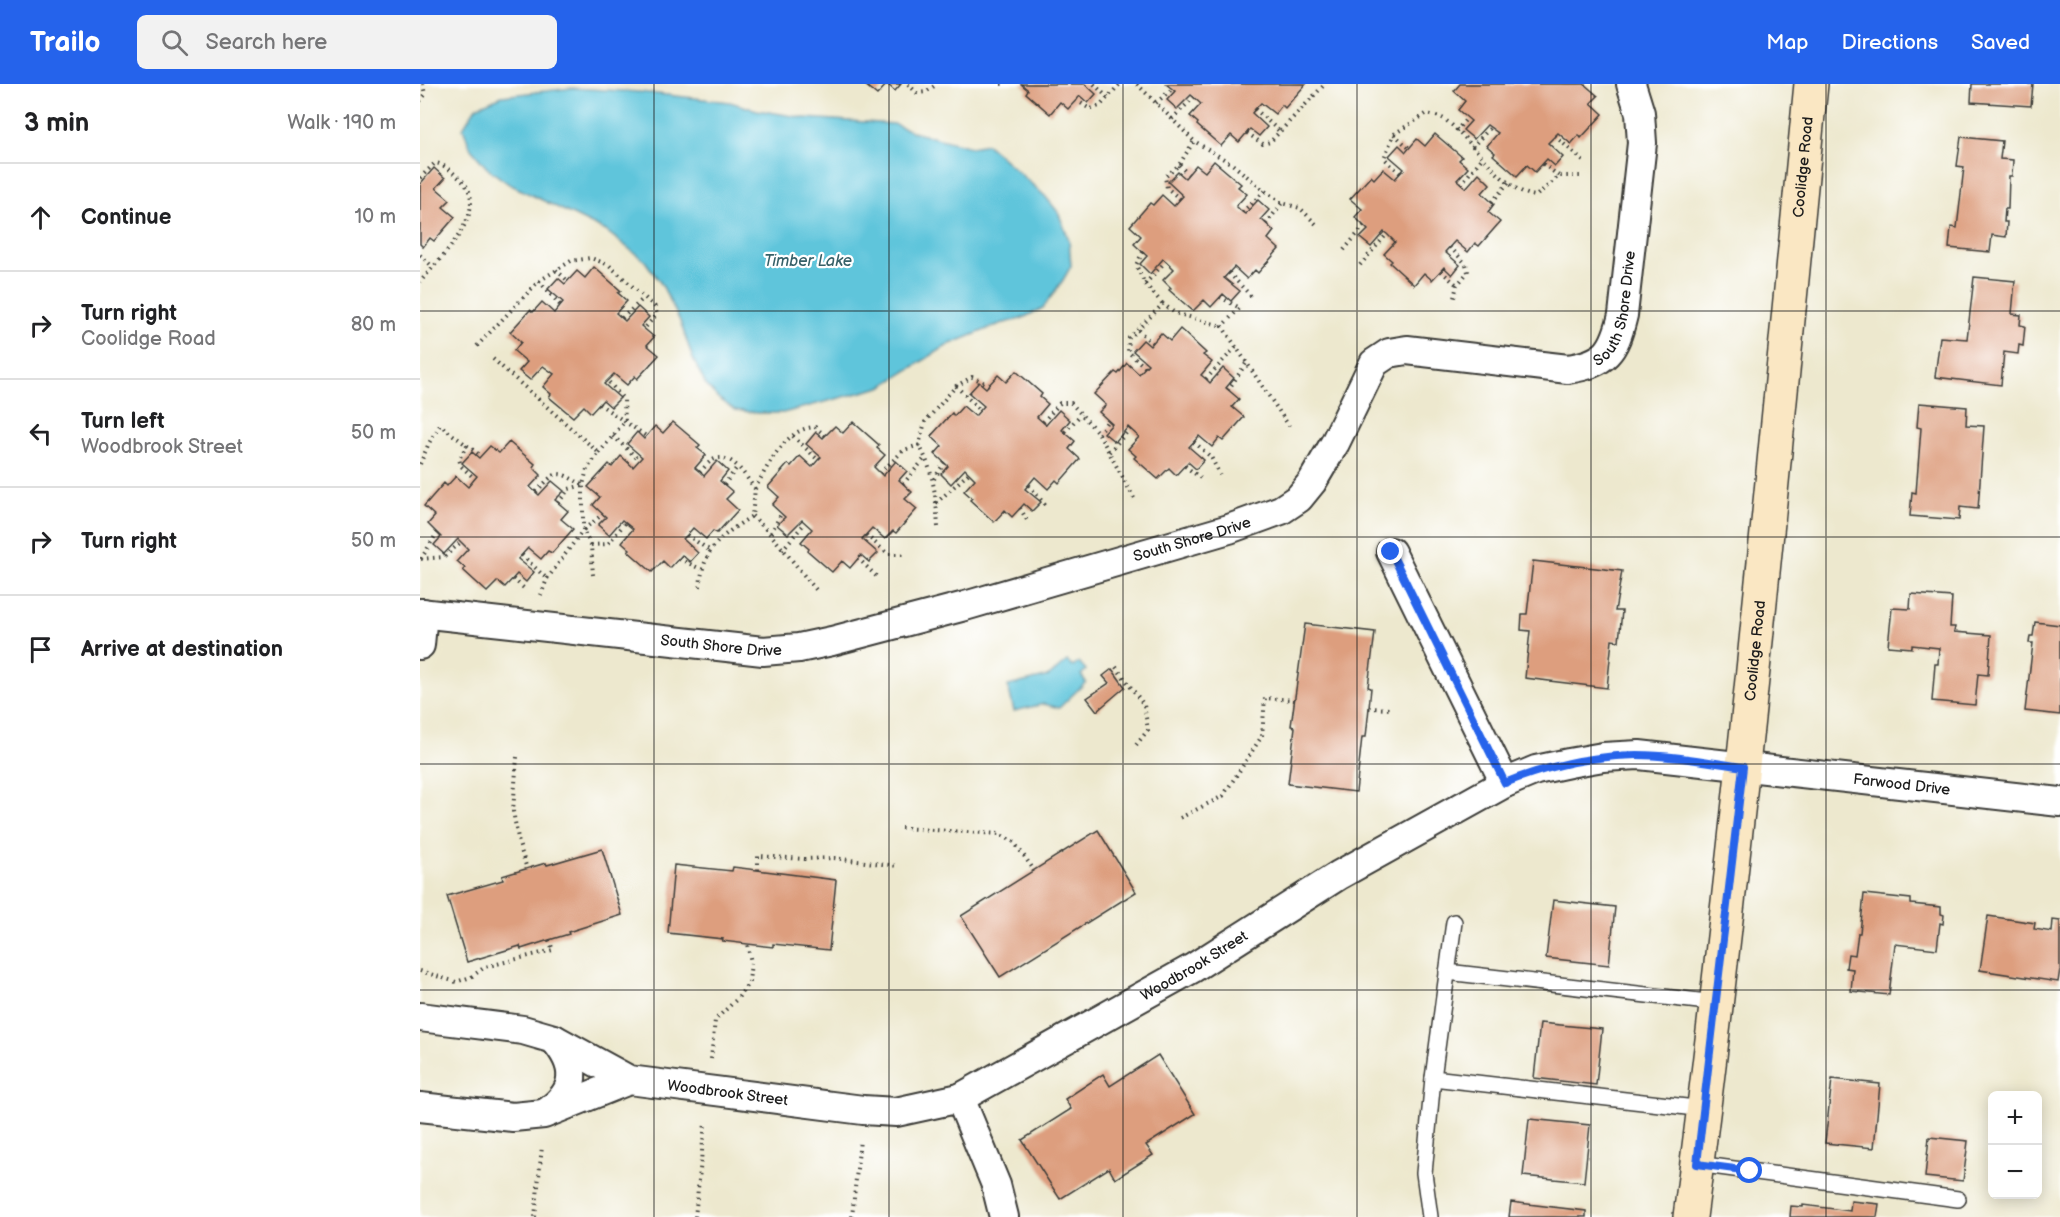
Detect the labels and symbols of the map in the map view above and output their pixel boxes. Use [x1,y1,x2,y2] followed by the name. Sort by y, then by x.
[1789,116,1818,218] street label: Coolidge Road
[1590,250,1640,371] street label: South Shore Drive
[764,252,852,271] water label: Timber Lake
[1131,513,1254,566] street label: South Shore Drive
[1377,538,1403,564] route end
[1741,599,1770,702] street label: Coolidge Road
[660,631,783,661] street label: South Shore Drive
[1852,770,1951,800] street label: Farwood Drive
[1137,926,1252,1005] street label: Woodbrook Street
[666,1076,789,1110] street label: Woodbrook Street
[1736,1157,1762,1183] route start

